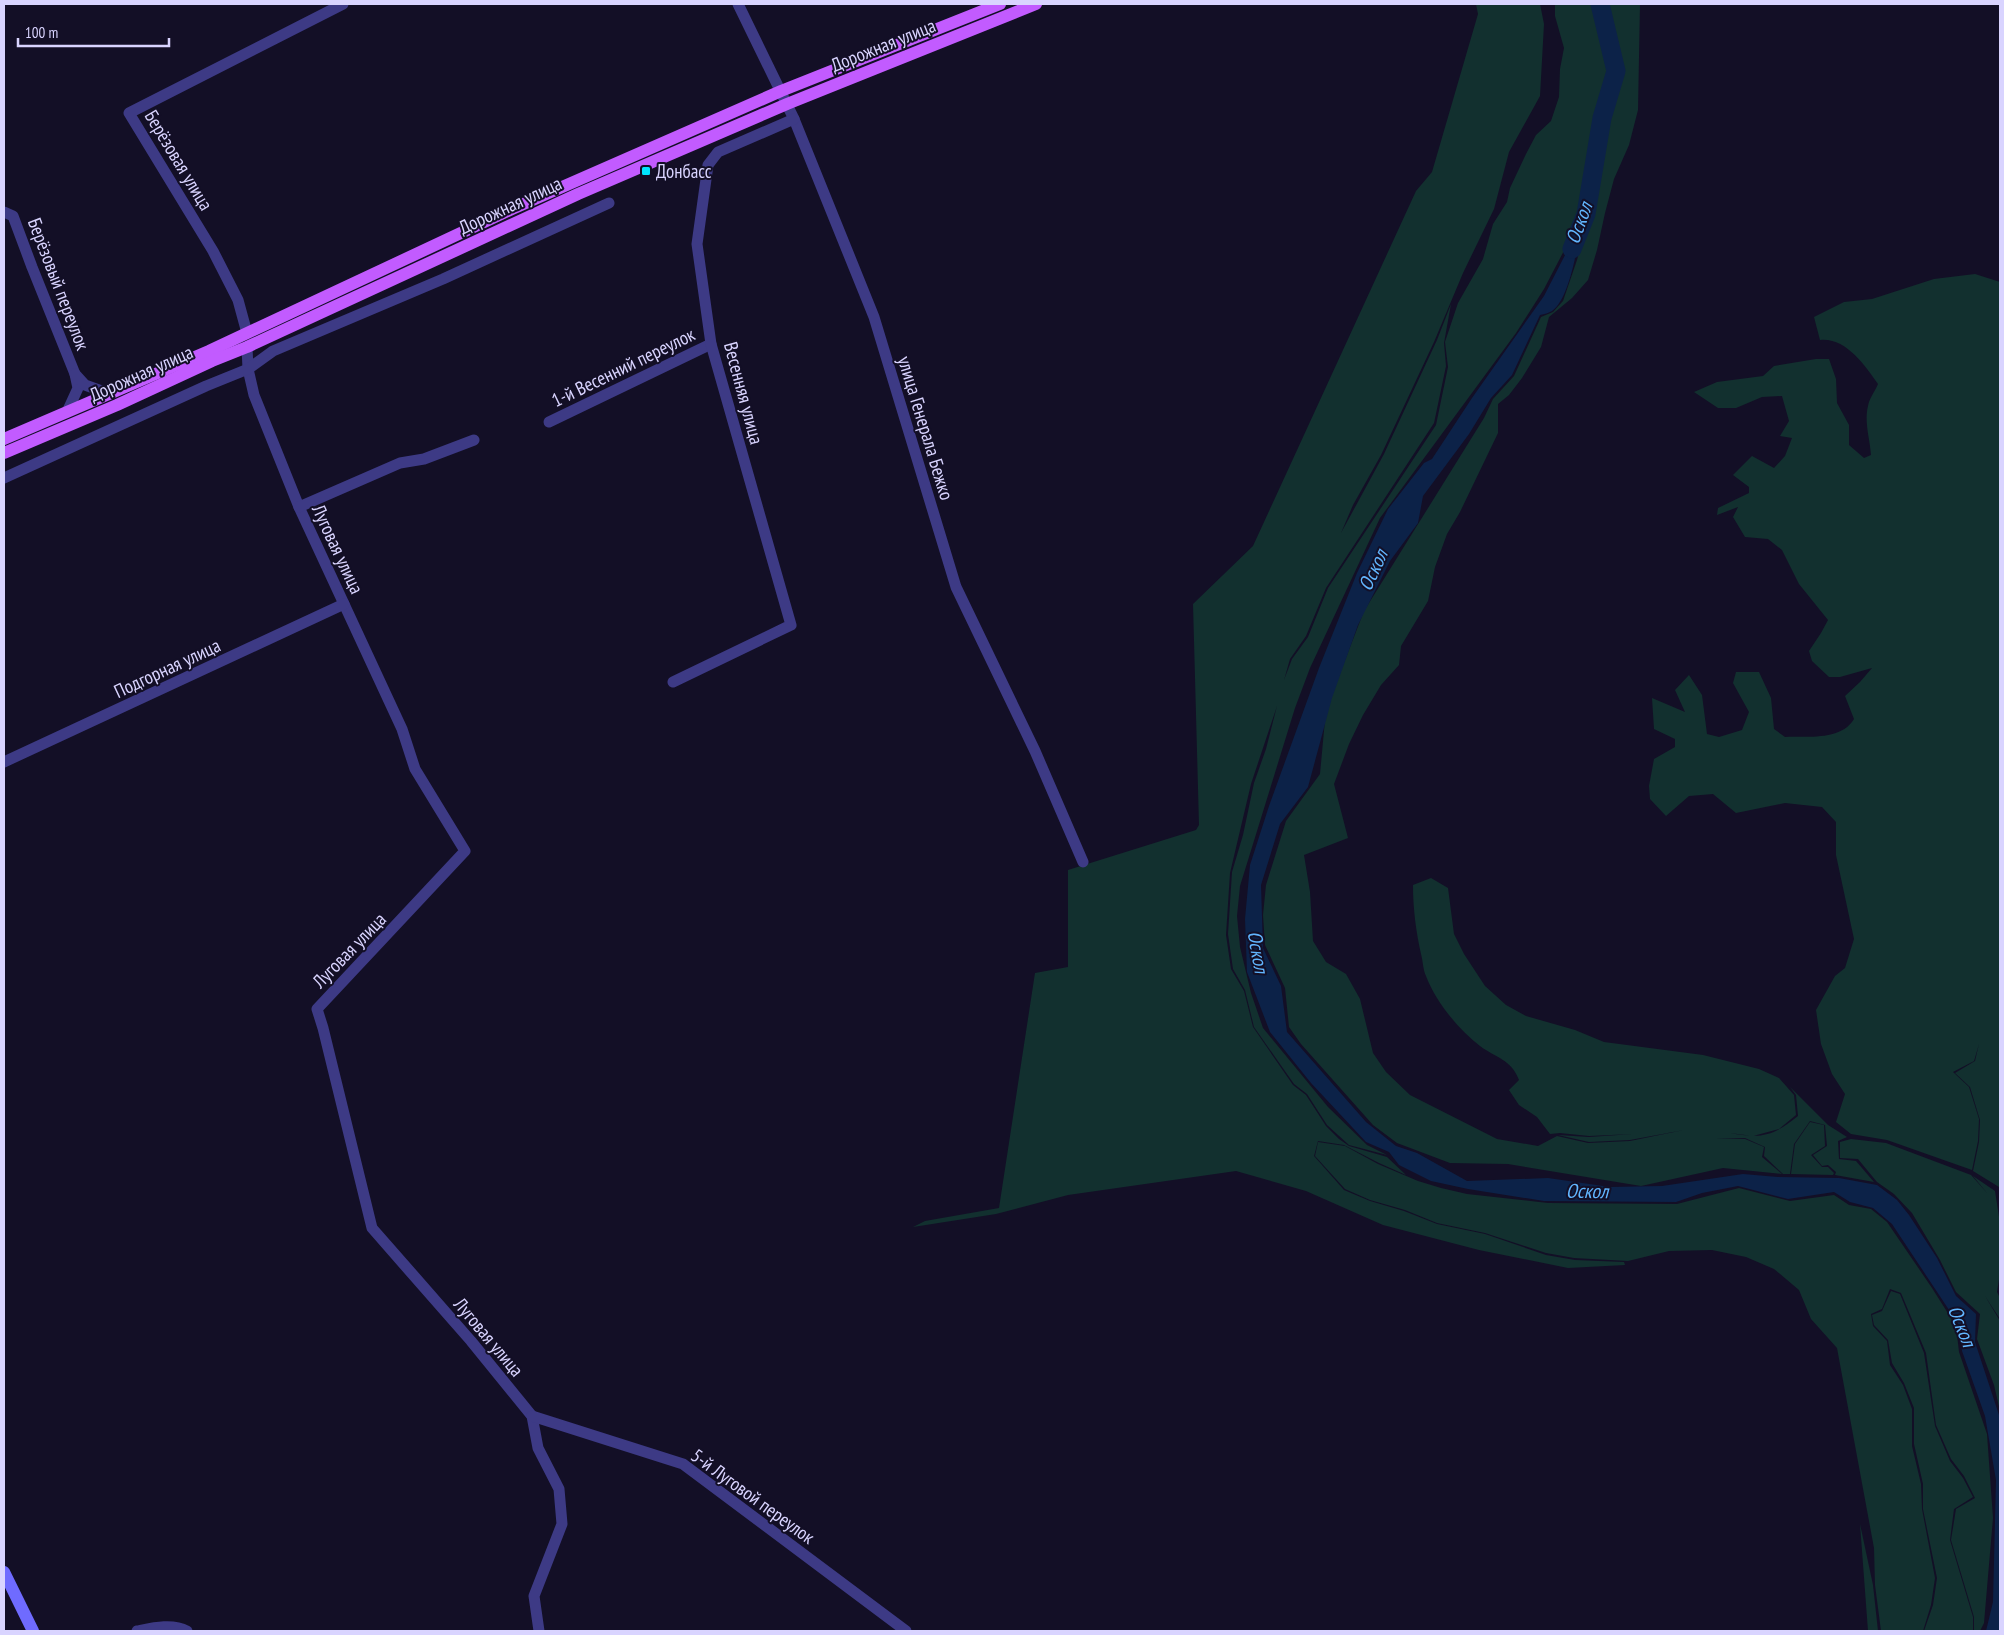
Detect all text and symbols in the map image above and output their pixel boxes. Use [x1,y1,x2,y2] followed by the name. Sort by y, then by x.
[827,13,939,77] street label: Дорожная улица
[18,15,169,47] scale bar
[25,23,58,42] text: 100 m
[140,105,218,215] street label: Берёзовая улица
[656,159,712,183] place label: Донбасс
[640,165,652,177] marker: Донбасс
[455,171,565,239] street label: Дорожная улица
[1560,197,1599,247] water label: Оскол
[23,215,95,354] street label: Берёзовый переулок
[547,322,699,412] street label: 1-й Весенний переулок
[85,339,197,407] street label: Дорожная улица
[719,339,769,447] street label: Весенняя улица
[893,353,959,503] street label: улица Генерала Бежко
[306,500,369,597] street label: Луговая улица
[1352,544,1395,595] water label: Оскол
[110,633,224,703] street label: Подгорная улица
[306,907,391,994] street label: Луговая улица
[1242,929,1275,977] water label: Оскол
[1566,1178,1610,1204] water label: Оскол
[448,1292,529,1381] street label: Луговая улица
[1942,1301,1983,1352] water label: Оскол
[686,1443,820,1549] street label: 5-й Луговой переулок

